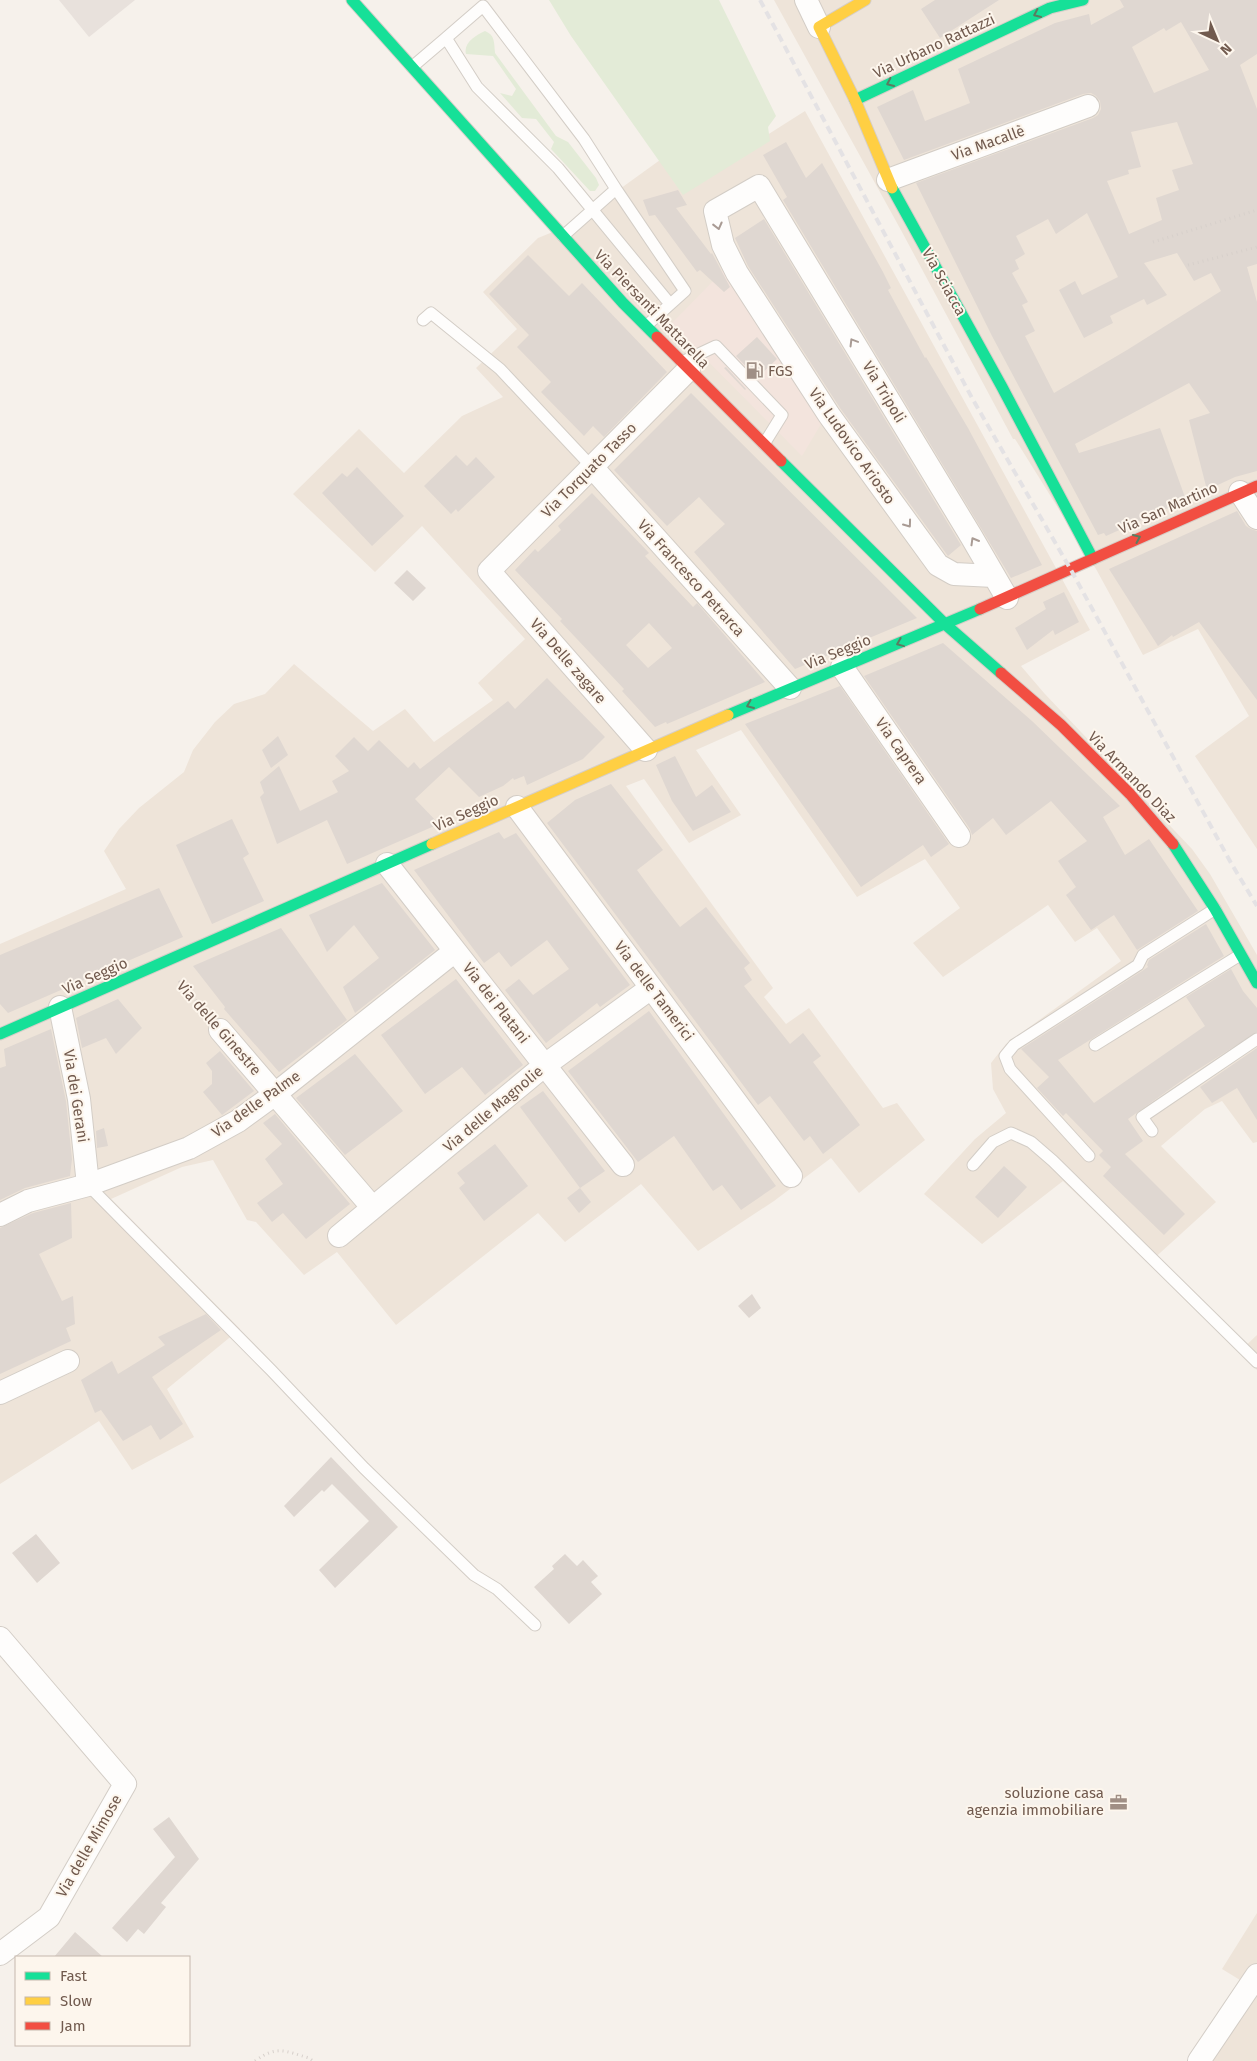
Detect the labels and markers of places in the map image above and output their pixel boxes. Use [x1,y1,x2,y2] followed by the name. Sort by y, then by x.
[744,361,764,381] fuel station icon: FGS
[768,362,793,380] place label: FGS
[966,1784,1104,1819] place label: soluzione casa agenzia immobiliare
[1108,1792,1128,1812] office icon: soluzione casa agenzia immobiliare

